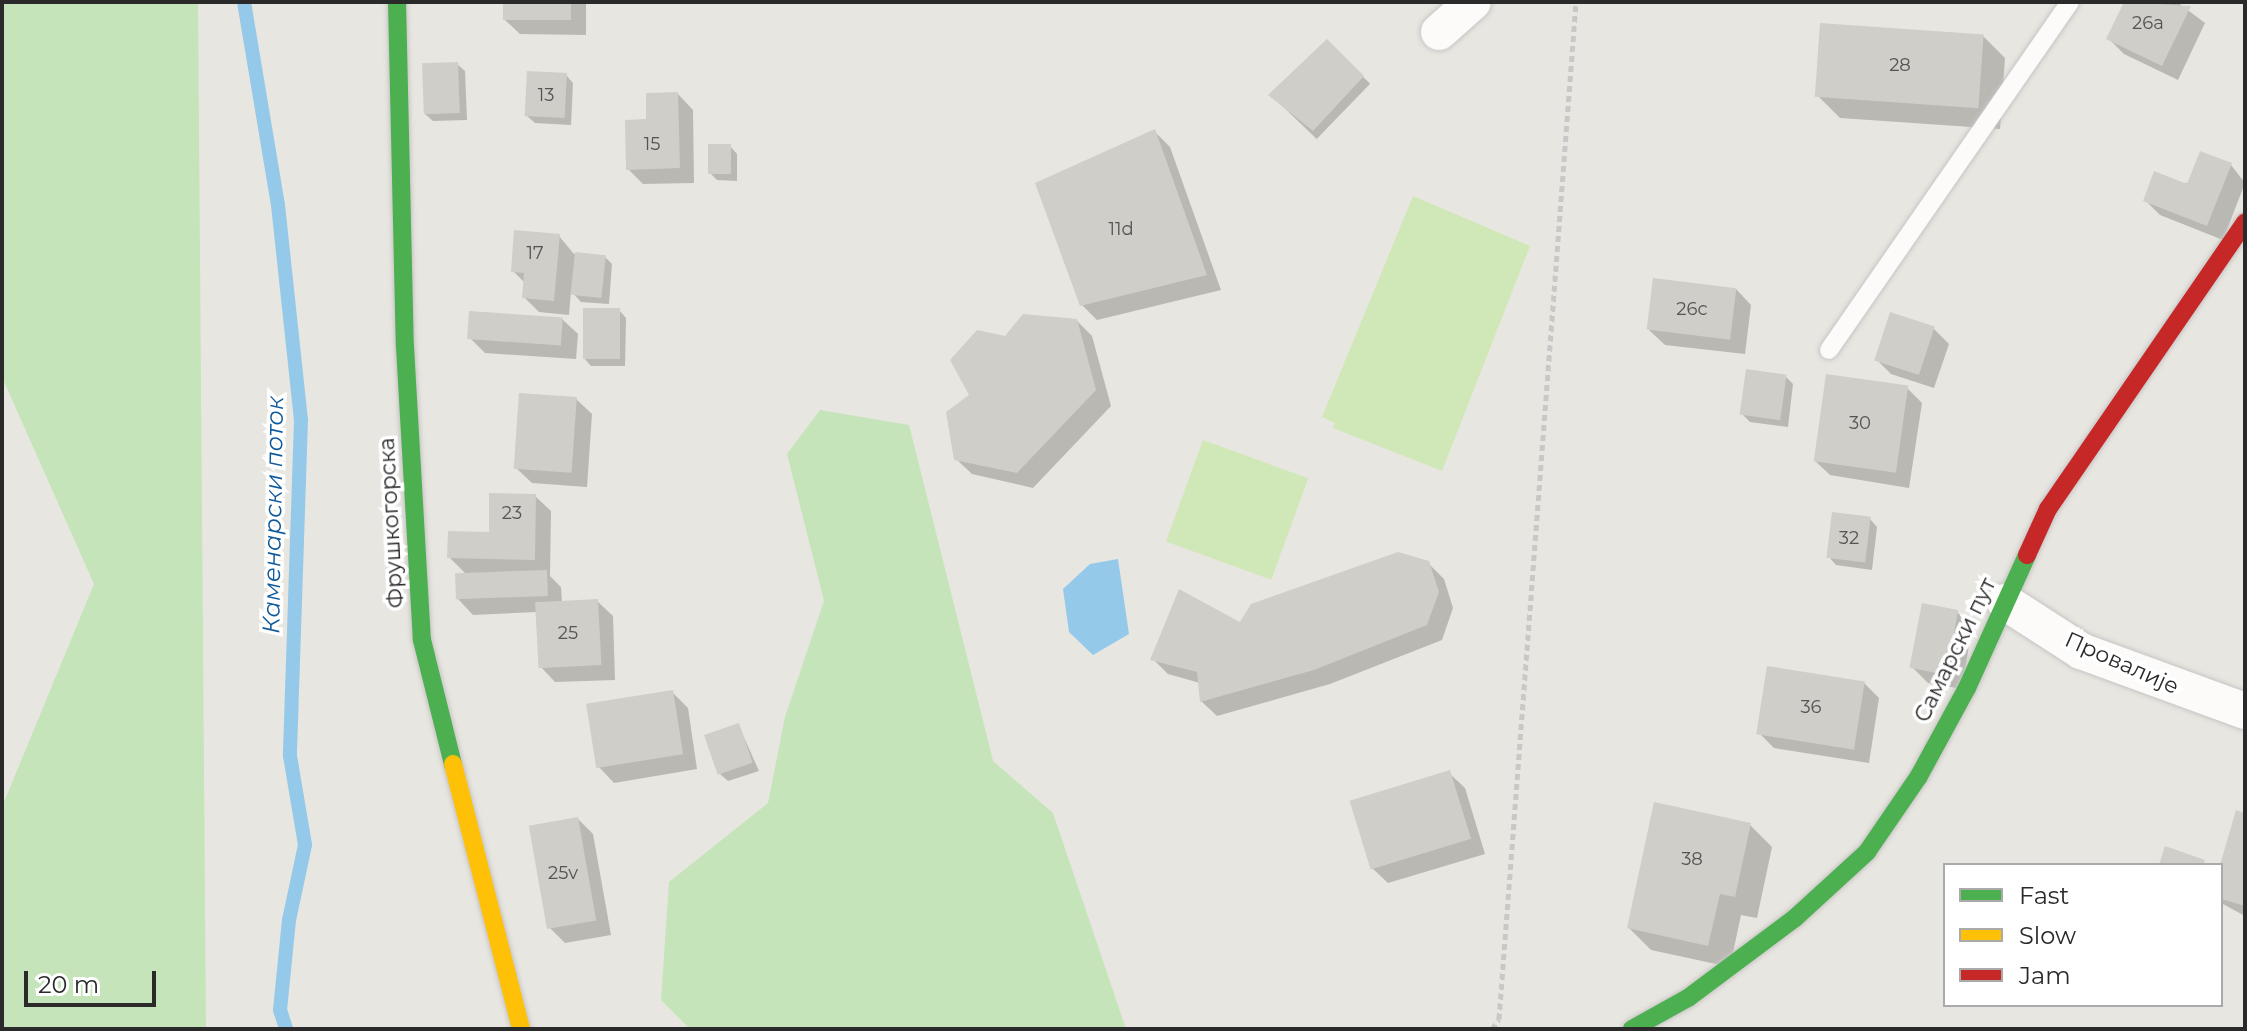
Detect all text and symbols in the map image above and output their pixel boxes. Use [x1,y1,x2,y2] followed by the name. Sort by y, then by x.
[2132,12,2164,34] house number: 26a
[1889,54,1911,76] house number: 28
[538,84,554,106] house number: 13
[644,133,660,155] house number: 15
[1108,218,1134,240] house number: 11d
[526,242,544,264] house number: 17
[1676,298,1708,320] house number: 26c
[257,396,289,634] water label: Каменарски поток
[1849,412,1871,434] house number: 30
[373,437,409,609] street label: Фрушкогорска
[502,502,522,524] house number: 23
[1839,527,1859,549] house number: 32
[1909,574,2001,726] street label: Самарски пут
[558,622,578,644] house number: 25
[2061,626,2183,700] street label: Провалије
[1800,696,1822,718] house number: 36
[1681,848,1703,870] house number: 38
[548,862,578,884] house number: 25v
[1943,863,2223,1007] legend
[2019,881,2069,910] text: Fast
[2019,921,2076,950] text: Slow
[28,955,160,1005] scale bar
[2019,961,2071,990] text: Jam
[38,970,99,999] text: 20 m

